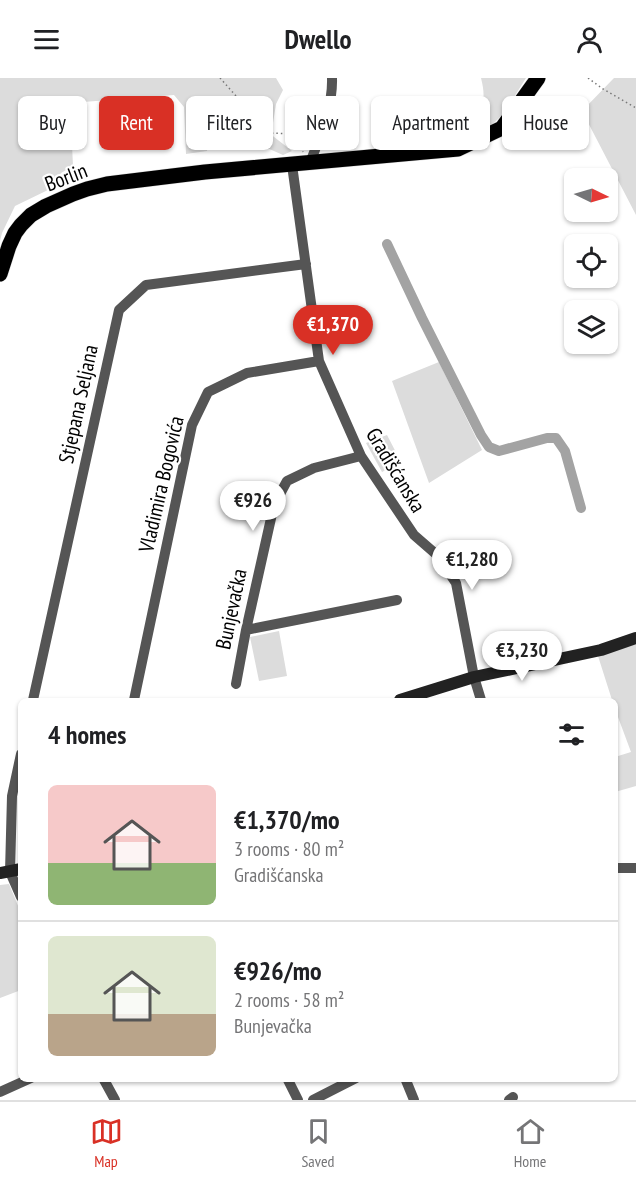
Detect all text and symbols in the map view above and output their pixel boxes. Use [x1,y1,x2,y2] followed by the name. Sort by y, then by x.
[284,22,352,56] text: Dwello
[30,23,63,56] icon: menu
[573,23,606,56] icon: person
[18,96,87,150] chip: Buy
[99,96,174,150] chip: Rent
[186,96,273,150] chip: Filters
[285,96,359,150] chip: New
[371,96,490,150] chip: Apartment
[502,96,589,150] chip: House
[41,157,91,197] street label: Borlin
[564,168,618,222] north arrow
[564,168,618,354] map controls
[564,234,618,288] button: locate
[564,300,618,354] button: layers
[284,305,382,356] pin: €1,370
[307,311,359,337] text: €1,370
[52,342,104,466] street label: Stjepana Seljana
[132,413,190,556] street label: Vladimira Bogovića
[360,423,432,517] street label: Gradišćanska
[217,481,289,532] pin: €926
[234,487,272,513] text: €926
[423,540,521,591] pin: €1,280
[446,546,498,572] text: €1,280
[209,566,253,652] street label: Bunjevačka
[473,631,571,682] pin: €3,230
[496,637,548,663] text: €3,230
[48,718,126,751] text: 4 homes
[555,718,588,751] icon: filters
[234,803,340,836] text: €1,370/mo
[96,809,168,881] icon: home
[234,836,344,862] text: 3 rooms · 80 m²
[234,862,324,888] text: Gradišćanska
[234,954,322,987] text: €926/mo
[96,960,168,1032] icon: home
[234,987,344,1013] text: 2 rooms · 58 m²
[234,1013,312,1039] text: Bunjevačka
[90,1115,123,1171] tab: Map
[302,1115,335,1171] tab: Saved
[514,1115,547,1171] tab: Home

